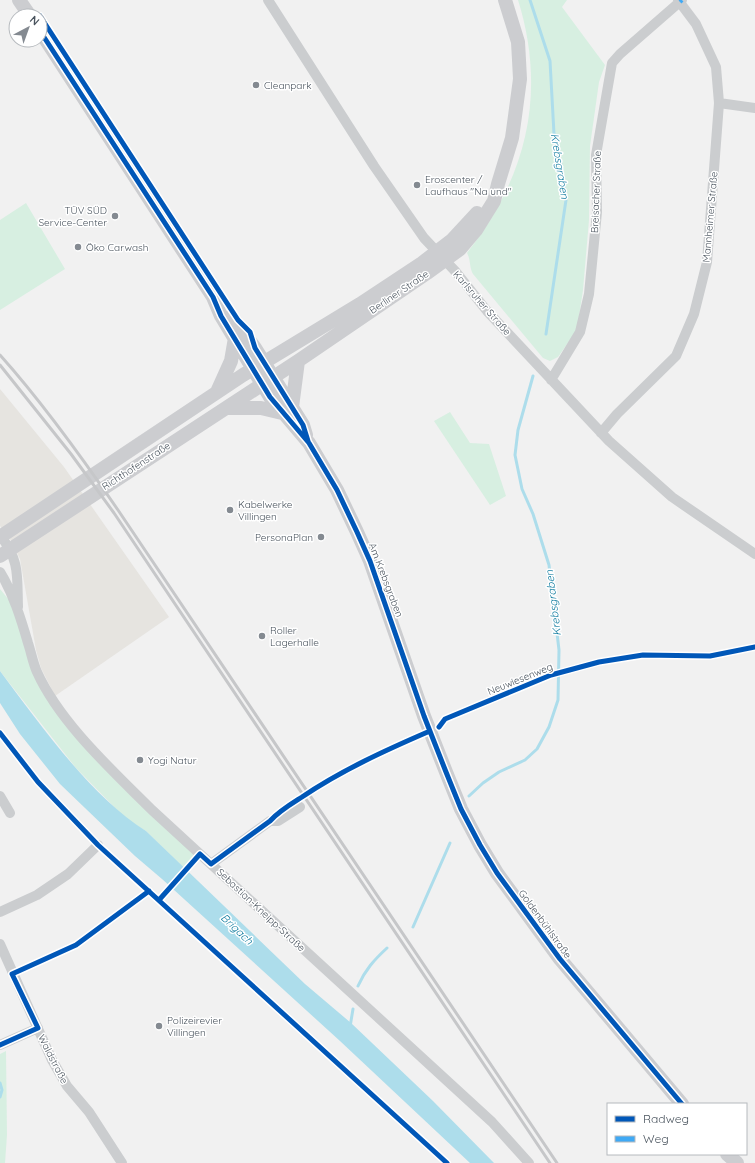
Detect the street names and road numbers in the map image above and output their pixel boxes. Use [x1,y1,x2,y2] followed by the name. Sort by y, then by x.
[588,150,604,233] street label: Breisacher Straße
[700,171,720,263] street label: Mannheimer Straße
[367,267,432,317] street label: Berliner Straße
[450,268,514,338] street label: Karlsruher Straße
[99,439,173,493] street label: Richthofenstraße
[366,541,406,619] street label: Am Krebsgraben
[485,660,555,698] street label: Neuwiesenweg
[214,866,308,955] street label: Sebastian-Kneipp-Straße
[516,887,575,961] street label: Goldenbühlstraße
[35,1032,71,1086] street label: Waldstraße

